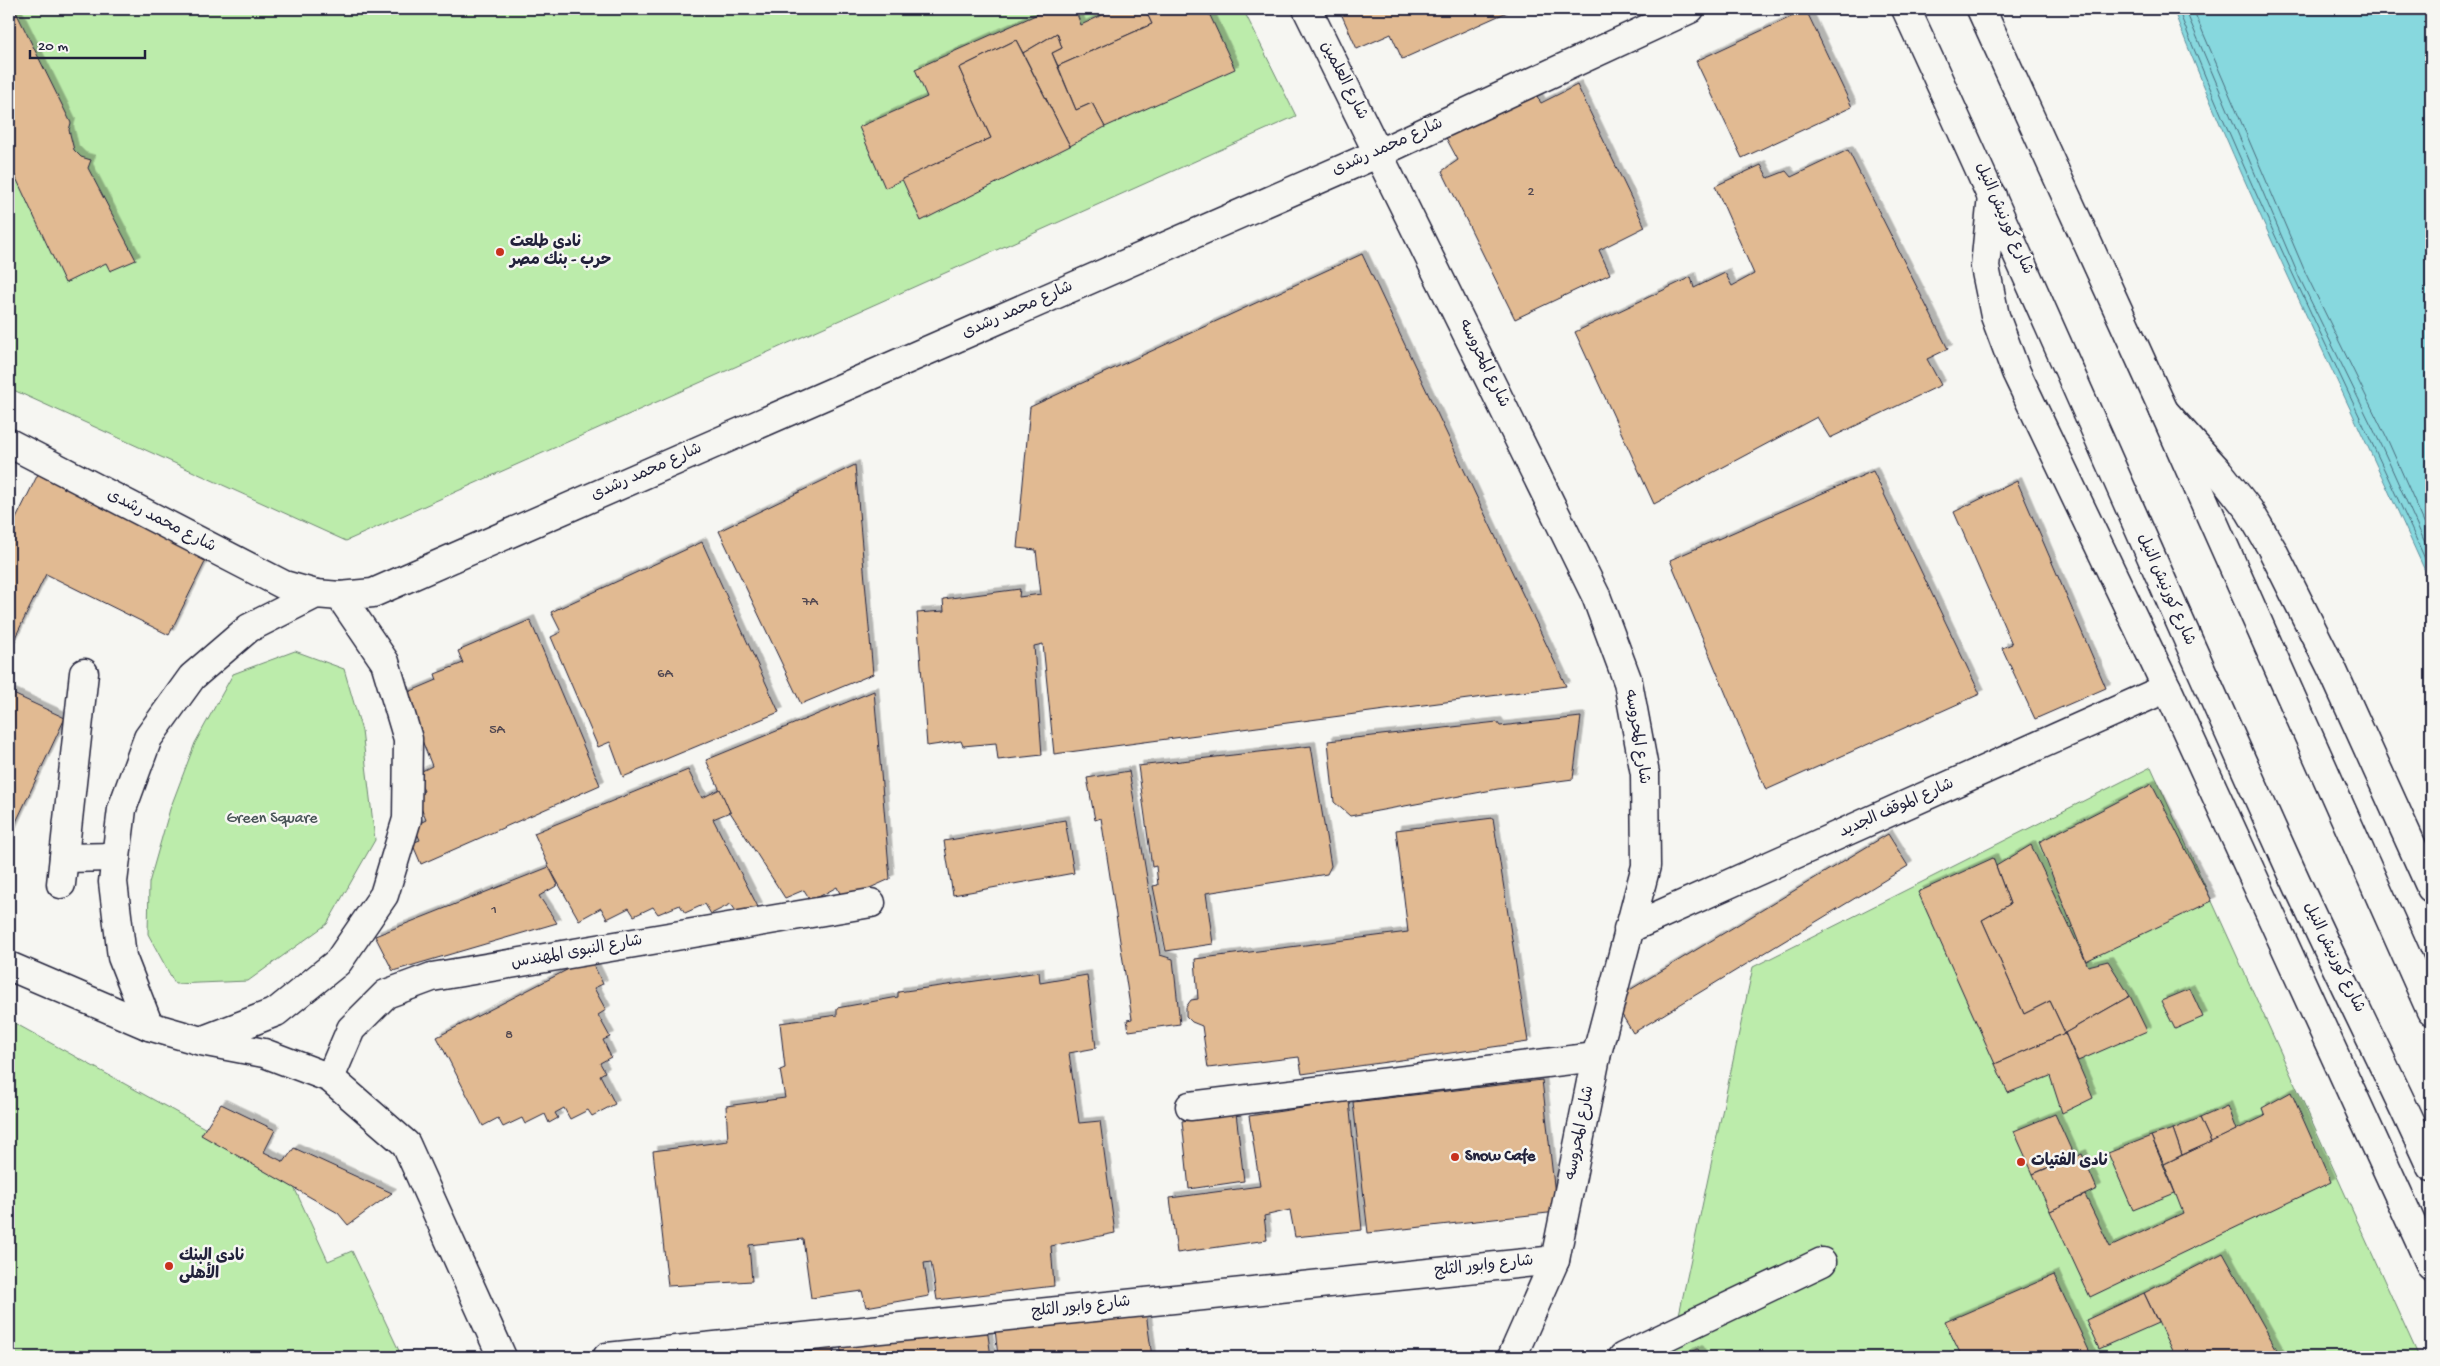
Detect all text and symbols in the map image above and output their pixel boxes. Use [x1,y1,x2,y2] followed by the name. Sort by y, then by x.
[30,28,145,60] scale bar
[38,38,68,56] text: 20 m
[1315,39,1371,123] street label: شارع العلمين
[1330,115,1446,181] street label: شارع محمد رشدى
[1970,160,2037,278] street label: شارع كورنيش النيل
[1528,184,1535,201] house number: 2
[508,233,611,271] place label: نادى طلعت حرب - بنك مصر
[494,246,506,258] marker: نادى طلعت حرب - بنك مصر
[960,278,1076,344] street label: شارع محمد رشدى
[1453,317,1513,411] street label: شارع المحروسه
[589,440,705,506] street label: شارع محمد رشدى
[103,486,219,558] street label: شارع محمد رشدى
[2132,531,2199,649] street label: شارع كورنيش النيل
[801,594,819,611] house number: 7A
[657,666,673,683] house number: 6A
[1619,688,1653,786] street label: شارع المحروسه
[489,722,506,739] house number: 5A
[1837,775,1957,843] street label: شارع الموقف الجديد
[227,810,318,829] park label: Green Square
[2298,899,2369,1016] street label: شارع كورنيش النيل
[490,902,497,919] house number: 1
[510,932,644,974] street label: شارع النبوى المهندس
[505,1027,513,1044] house number: 8
[1563,1084,1599,1182] street label: شارع المحروسه
[1465,1147,1536,1167] place label: Snow Cafe
[1449,1151,1461,1163] marker: Snow Cafe
[2031,1152,2109,1172] place label: نادى الفتيات
[2015,1156,2027,1168] marker: نادى الفتيات
[179,1247,246,1285] place label: نادى البنك الأهلى
[1433,1252,1535,1282] street label: شارع وابور الثلج
[163,1260,175,1272] marker: نادى البنك الأهلى
[1030,1293,1132,1323] street label: شارع وابور الثلج

